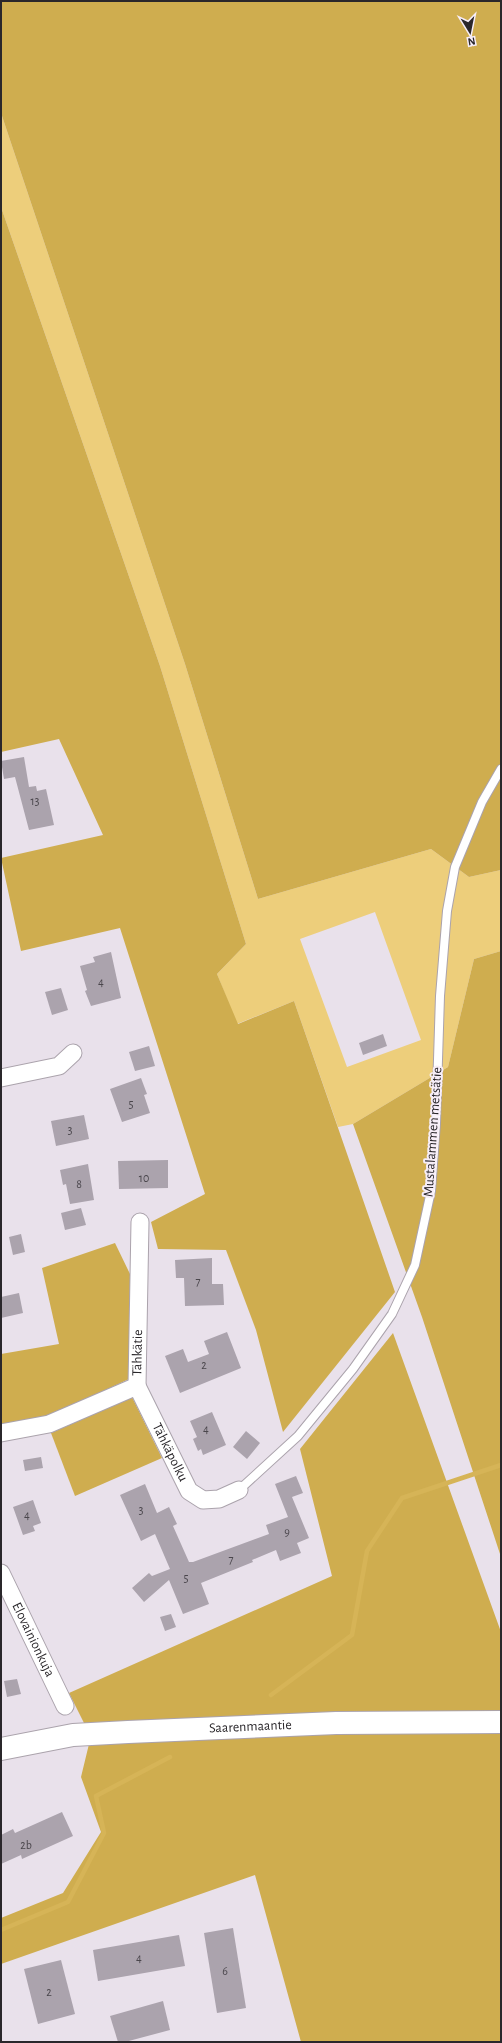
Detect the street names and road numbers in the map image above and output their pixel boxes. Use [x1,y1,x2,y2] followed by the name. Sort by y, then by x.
[421,1067,445,1197] street label: Mustalammen metsätie
[130,1329,145,1376] street label: Tähkätie
[150,1421,190,1484] street label: Tähkäpolku
[9,1600,57,1680] street label: Elovainionkuja
[209,1718,292,1735] street label: Saarenmaantie

